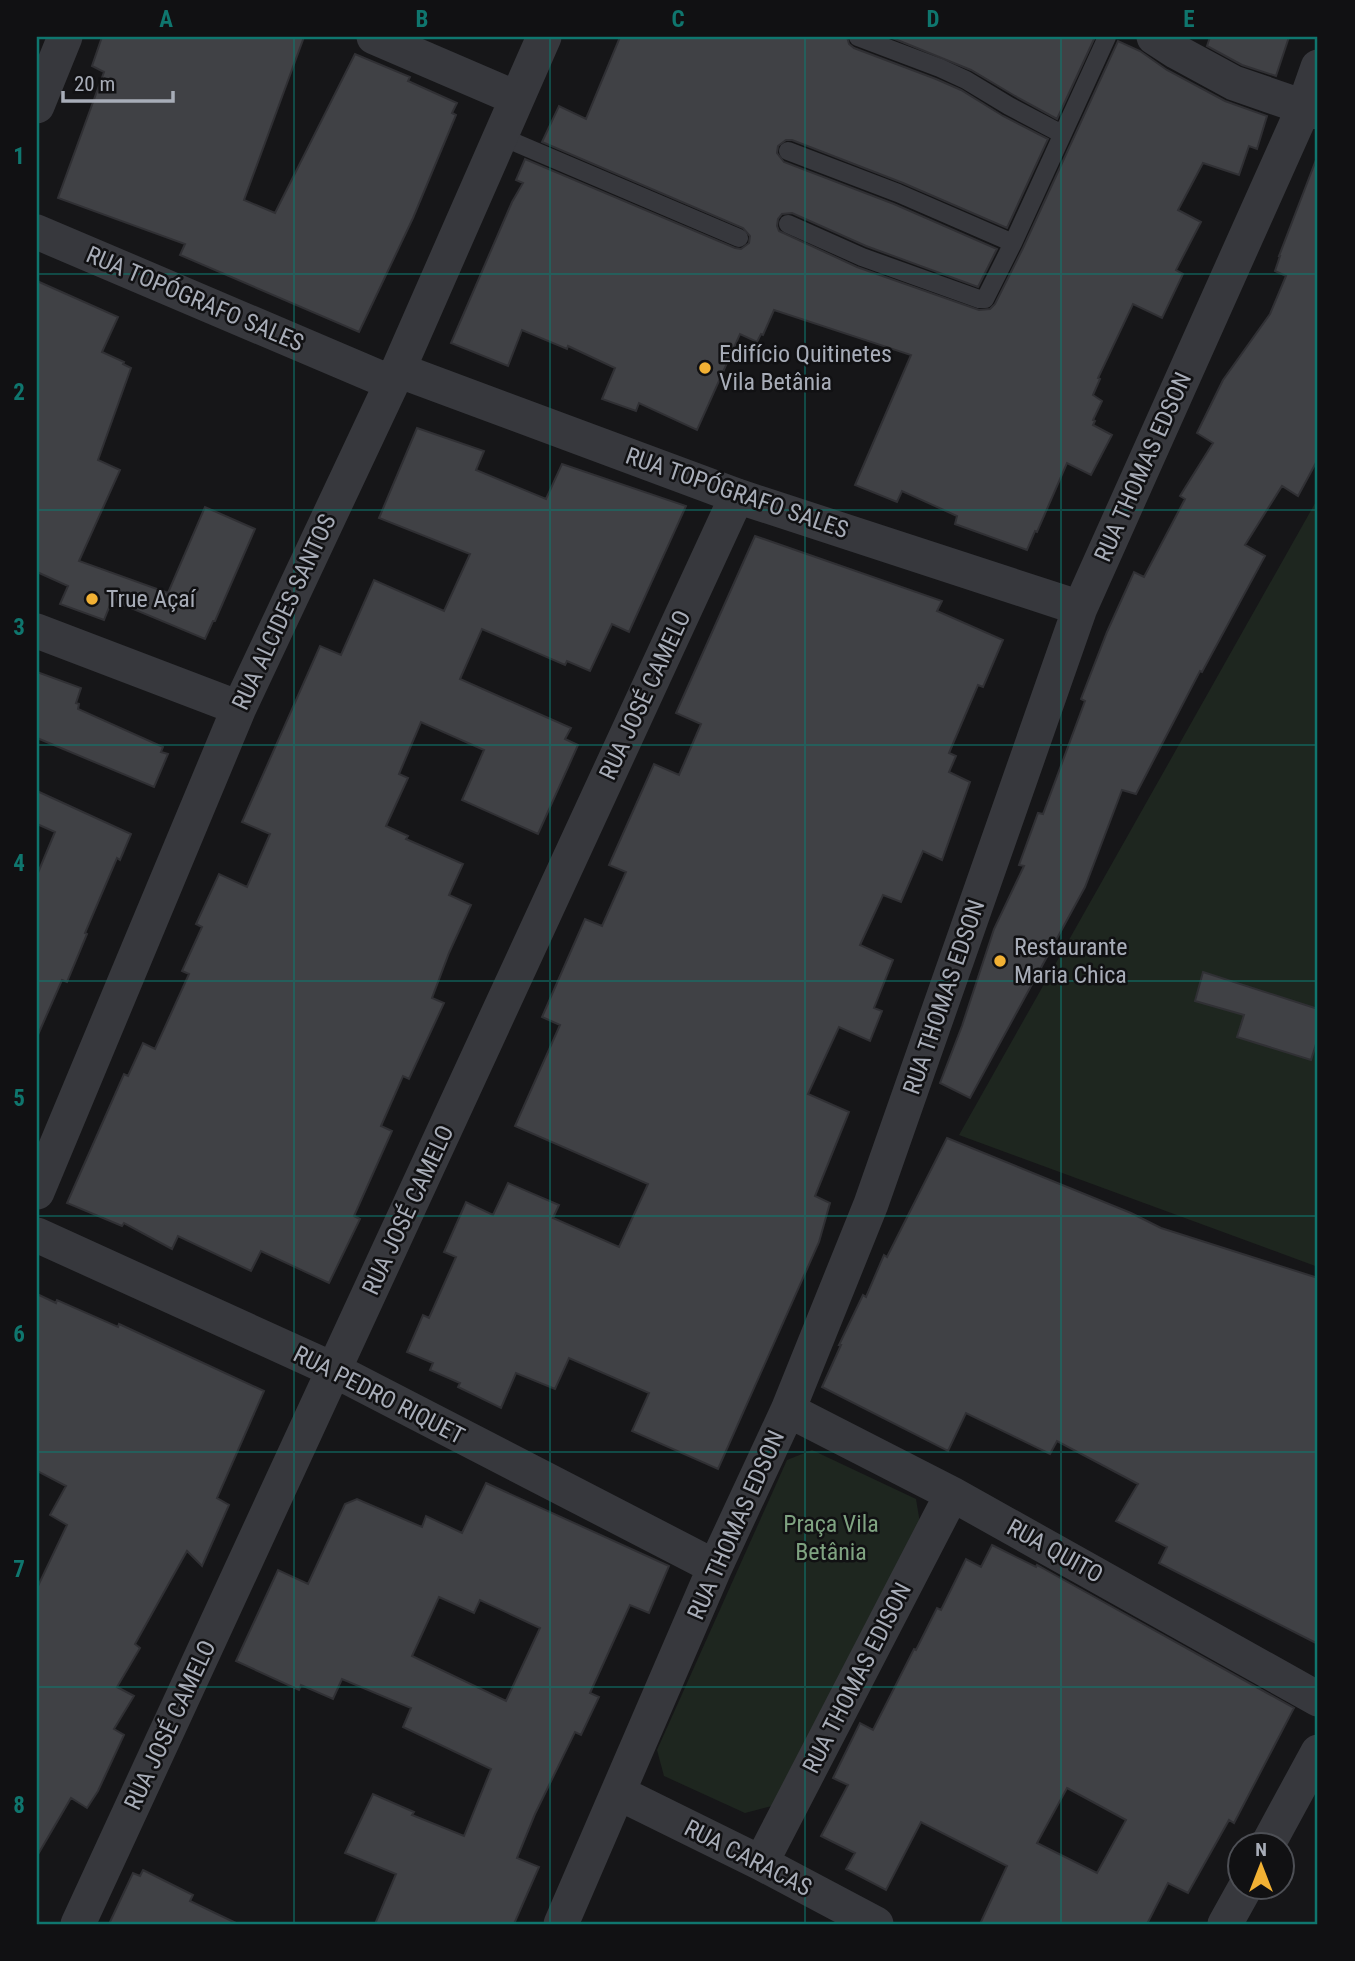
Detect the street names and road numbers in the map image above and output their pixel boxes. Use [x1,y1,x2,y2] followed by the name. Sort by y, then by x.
[82,241,308,357] street label: RUA TOPÓGRAFO SALES
[1089,368,1197,566] street label: RUA THOMAS EDSON
[622,442,852,544] street label: RUA TOPÓGRAFO SALES
[226,510,342,714] street label: RUA ALCIDES SANTOS
[593,606,697,784] street label: RUA JOSÉ CAMELO
[898,896,990,1098] street label: RUA THOMAS EDSON
[356,1121,460,1299] street label: RUA JOSÉ CAMELO
[289,1340,469,1450] street label: RUA PEDRO RIQUET
[682,1426,790,1624] street label: RUA THOMAS EDSON
[1002,1513,1108,1589] street label: RUA QUITO
[797,1578,917,1778] street label: RUA THOMAS EDISON
[118,1636,222,1814] street label: RUA JOSÉ CAMELO
[680,1814,816,1902] street label: RUA CARACAS

